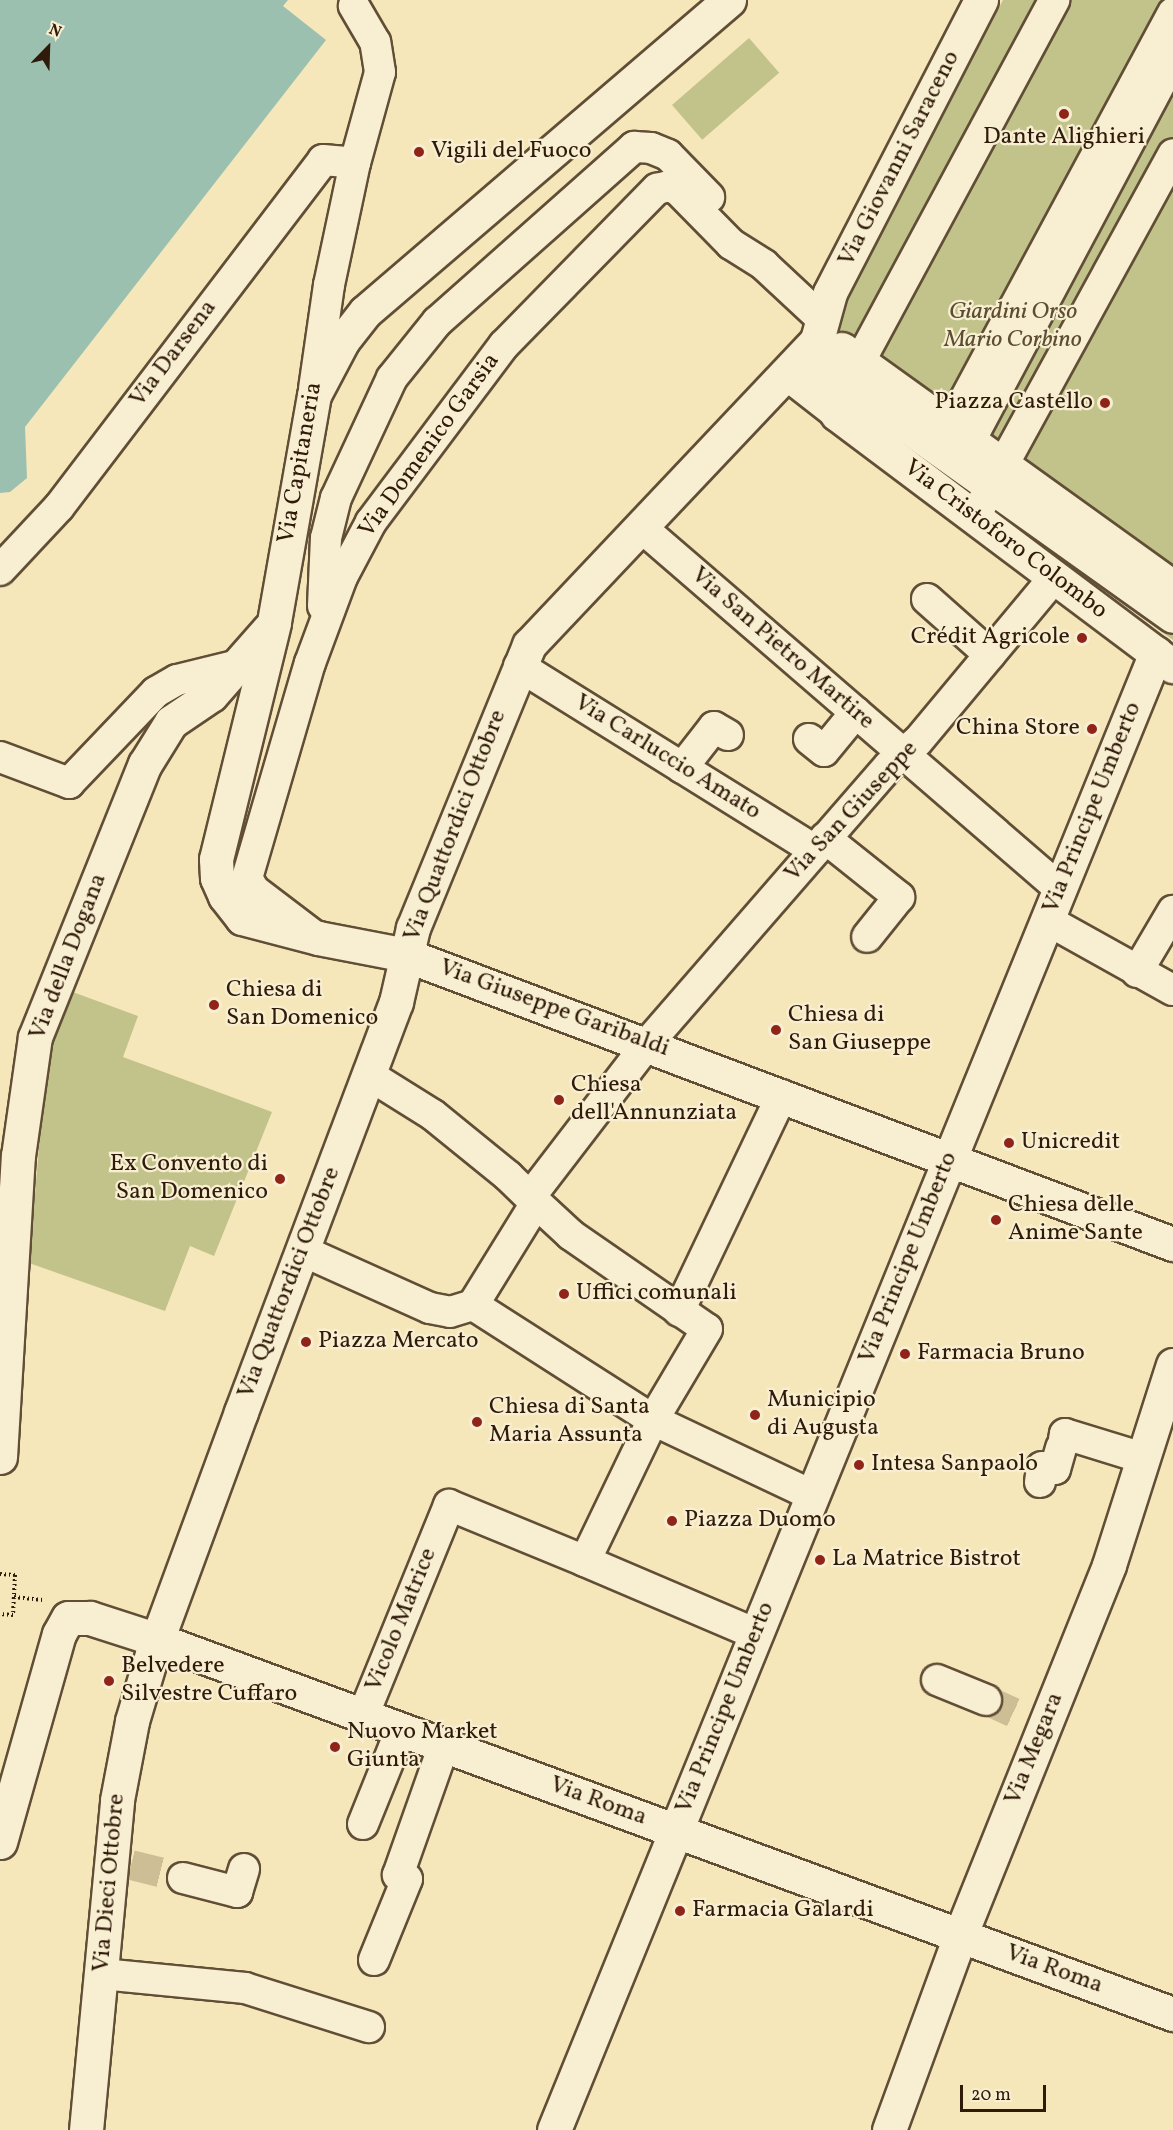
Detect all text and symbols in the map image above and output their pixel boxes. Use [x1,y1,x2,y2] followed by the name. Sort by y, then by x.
[18,18,78,78] north arrow
[45,19,65,44] text: N
[833,46,967,272] street label: Via Giovanni Saraceno
[1057,107,1071,121] marker: Dante Alighieri
[983,124,1145,152] place label: Dante Alighieri
[431,138,592,166] place label: Vigili del Fuoco
[412,145,426,159] marker: Vigili del Fuoco
[124,295,224,413] street label: Via Darsena
[944,299,1082,355] park label: Giardini Orso Mario Corbino
[353,348,507,544] street label: Via Domenico Garsia
[273,380,329,546] street label: Via Capitaneria
[935,389,1093,417] place label: Piazza Castello
[1098,396,1112,410] marker: Piazza Castello
[898,454,1112,626] street label: Via Cristoforo Colombo
[684,562,880,736] street label: Via San Pietro Martire
[911,624,1070,652] place label: Crédit Agricole
[1075,631,1089,645] marker: Crédit Agricole
[568,689,766,827] street label: Via Carluccio Amato
[1037,698,1149,918] street label: Via Principe Umberto
[399,706,513,946] street label: Via Quattordici Ottobre
[956,715,1080,743] place label: China Store
[1085,722,1099,736] marker: China Store
[779,735,925,889] street label: Via San Giuseppe
[24,870,114,1044] street label: Via della Dogana
[435,954,673,1064] street label: Via Giuseppe Garibaldi
[226,977,378,1033] place label: Chiesa di San Domenico
[207,998,221,1012] marker: Chiesa di San Domenico
[788,1002,931,1058] place label: Chiesa di San Giuseppe
[769,1023,783,1037] marker: Chiesa di San Giuseppe
[571,1072,737,1128] place label: Chiesa dell'Annunziata
[552,1093,566,1107] marker: Chiesa dell'Annunziata
[1021,1129,1120,1157] place label: Unicredit
[1002,1136,1016,1150] marker: Unicredit
[853,1148,965,1368] street label: Via Principe Umberto
[110,1151,268,1207] place label: Ex Convento di San Domenico
[233,1163,347,1403] street label: Via Quattordici Ottobre
[273,1172,287,1186] marker: Ex Convento di San Domenico
[1008,1192,1143,1248] place label: Chiesa delle Anime Sante
[989,1213,1003,1227] marker: Chiesa delle Anime Sante
[576,1280,737,1308] place label: Uffici comunali
[557,1287,571,1301] marker: Uffici comunali
[318,1328,478,1356] place label: Piazza Mercato
[299,1335,313,1349] marker: Piazza Mercato
[917,1340,1085,1368] place label: Farmacia Bruno
[898,1347,912,1361] marker: Farmacia Bruno
[767,1387,879,1443] place label: Municipio di Augusta
[489,1394,650,1450] place label: Chiesa di Santa Maria Assunta
[748,1408,762,1422] marker: Municipio di Augusta
[470,1415,484,1429] marker: Chiesa di Santa Maria Assunta
[871,1451,1038,1479] place label: Intesa Sanpaolo
[852,1458,866,1472] marker: Intesa Sanpaolo
[684,1507,836,1535] place label: Piazza Duomo
[665,1514,679,1528] marker: Piazza Duomo
[360,1544,444,1696] street label: Vicolo Matrice
[832,1546,1021,1574] place label: La Matrice Bistrot
[813,1553,827,1567] marker: La Matrice Bistrot
[670,1598,782,1818] street label: Via Principe Umberto
[121,1653,297,1709] place label: Belvedere Silvestre Cuffaro
[102,1674,116,1688] marker: Belvedere Silvestre Cuffaro
[999,1689,1071,1809] street label: Via Megara
[347,1719,498,1775] place label: Nuovo Market Giunta
[328,1740,342,1754] marker: Nuovo Market Giunta
[546,1771,650,1833] street label: Via Roma
[88,1793,132,1973] street label: Via Dieci Ottobre
[692,1897,874,1925] place label: Farmacia Galardi
[673,1904,687,1918] marker: Farmacia Galardi
[1002,1939,1106,2001] street label: Via Roma
[963,2073,1048,2111] scale bar
[971,2083,1011,2108] text: 20 m

